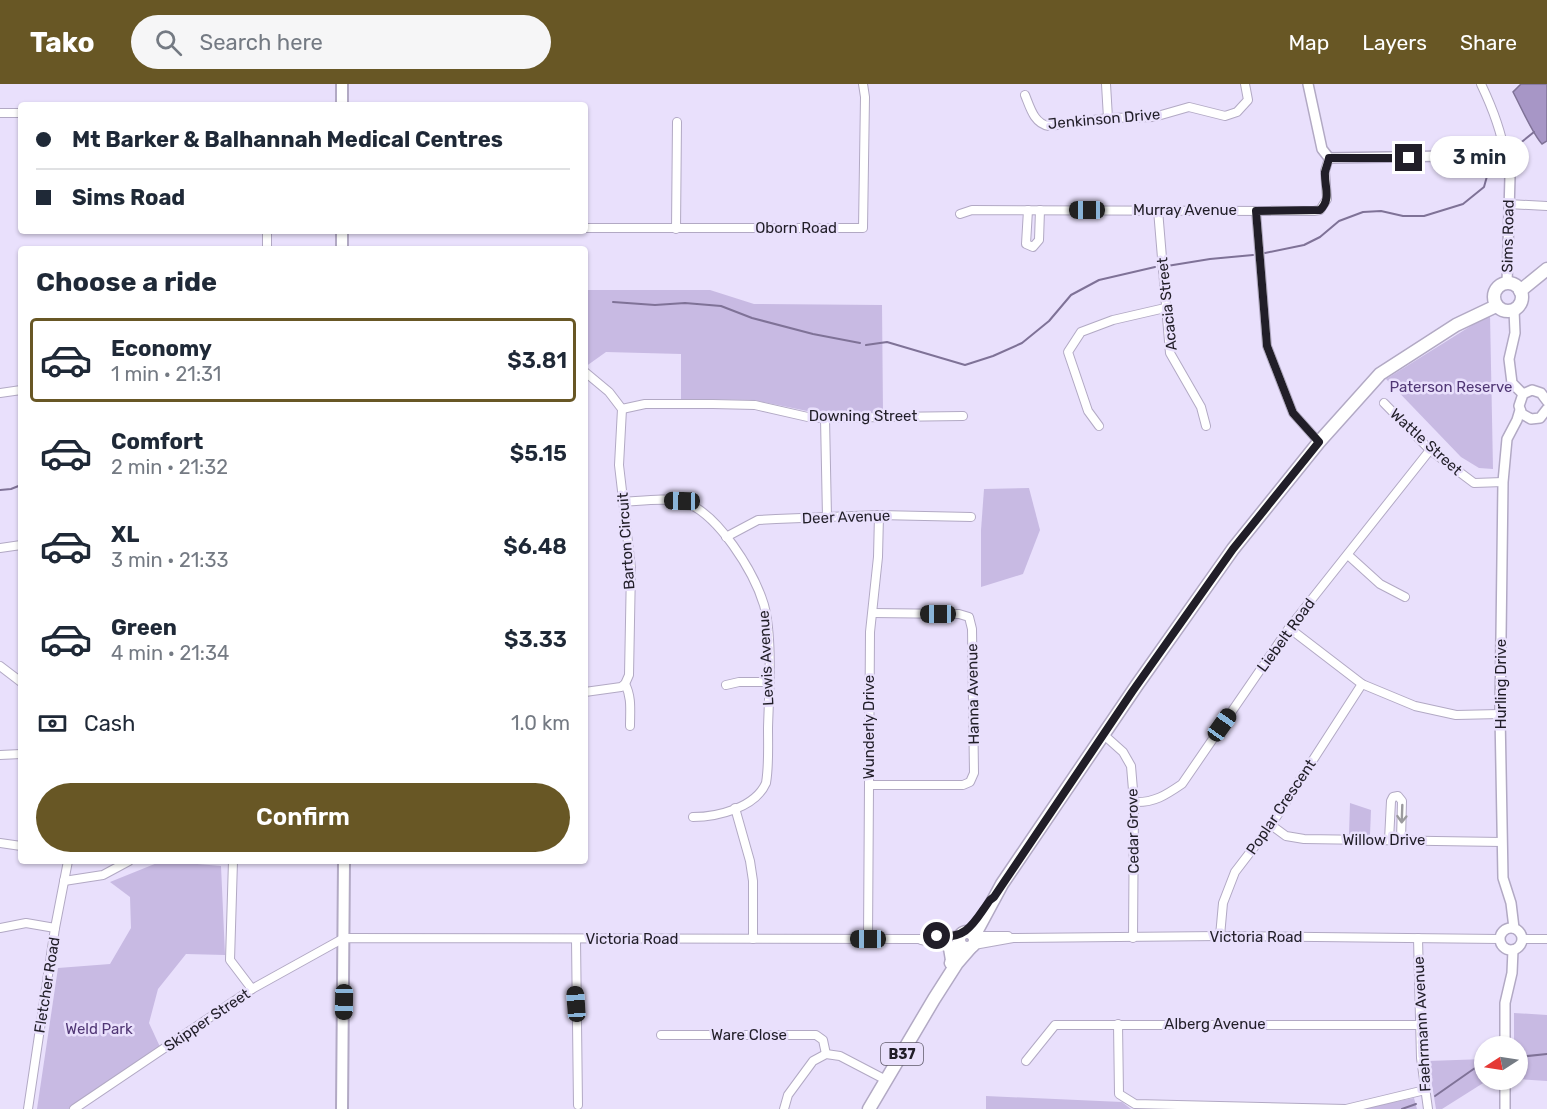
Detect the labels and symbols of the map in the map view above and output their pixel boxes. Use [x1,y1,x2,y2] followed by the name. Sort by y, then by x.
[1047,105,1161,133] street label: Jenkinson Drive
[1430,137,1529,179] callout: 3 min
[1395,144,1422,171] route end
[1498,199,1518,273] street label: Sims Road
[1069,201,1105,219] car
[1133,201,1237,219] street label: Murray Avenue
[755,219,837,237] street label: Oborn Road
[1153,256,1181,352] street label: Acacia Street
[1390,378,1513,396] park label: Paterson Reserve
[1386,405,1466,479] street label: Wattle Street
[809,407,917,425] street label: Downing Street
[614,492,638,590] street label: Barton Circuit
[664,492,700,510] car
[802,506,890,528] street label: Deer Avenue
[1253,595,1319,675] street label: Liebelt Road
[920,605,956,623] car
[755,610,777,706] street label: Lewis Avenue
[1492,639,1510,729] street label: Hurling Drive
[963,643,983,745] street label: Hanna Avenue
[860,675,878,779] street label: Wunderly Drive
[1204,705,1240,745] car
[1242,756,1320,858] street label: Poplar Crescent
[1123,788,1143,874] street label: Cedar Grove
[1396,804,1407,823] one-way arrow
[1343,831,1425,849] street label: Willow Drive
[923,922,950,949] route start
[1210,928,1303,946] street label: Victoria Road
[586,930,679,948] street label: Victoria Road
[850,930,886,948] car
[31,936,63,1034] street label: Fletcher Road
[1409,956,1435,1092] street label: Faehrmann Avenue
[335,984,353,1020] car
[161,985,253,1055] street label: Skipper Street
[566,985,586,1023] car
[1164,1015,1266,1033] street label: Alberg Avenue
[65,1020,133,1038] park label: Weld Park
[711,1026,787,1044] street label: Ware Close
[1474,1036,1528,1090] north arrow
[881,1043,923,1065] road number: B37

